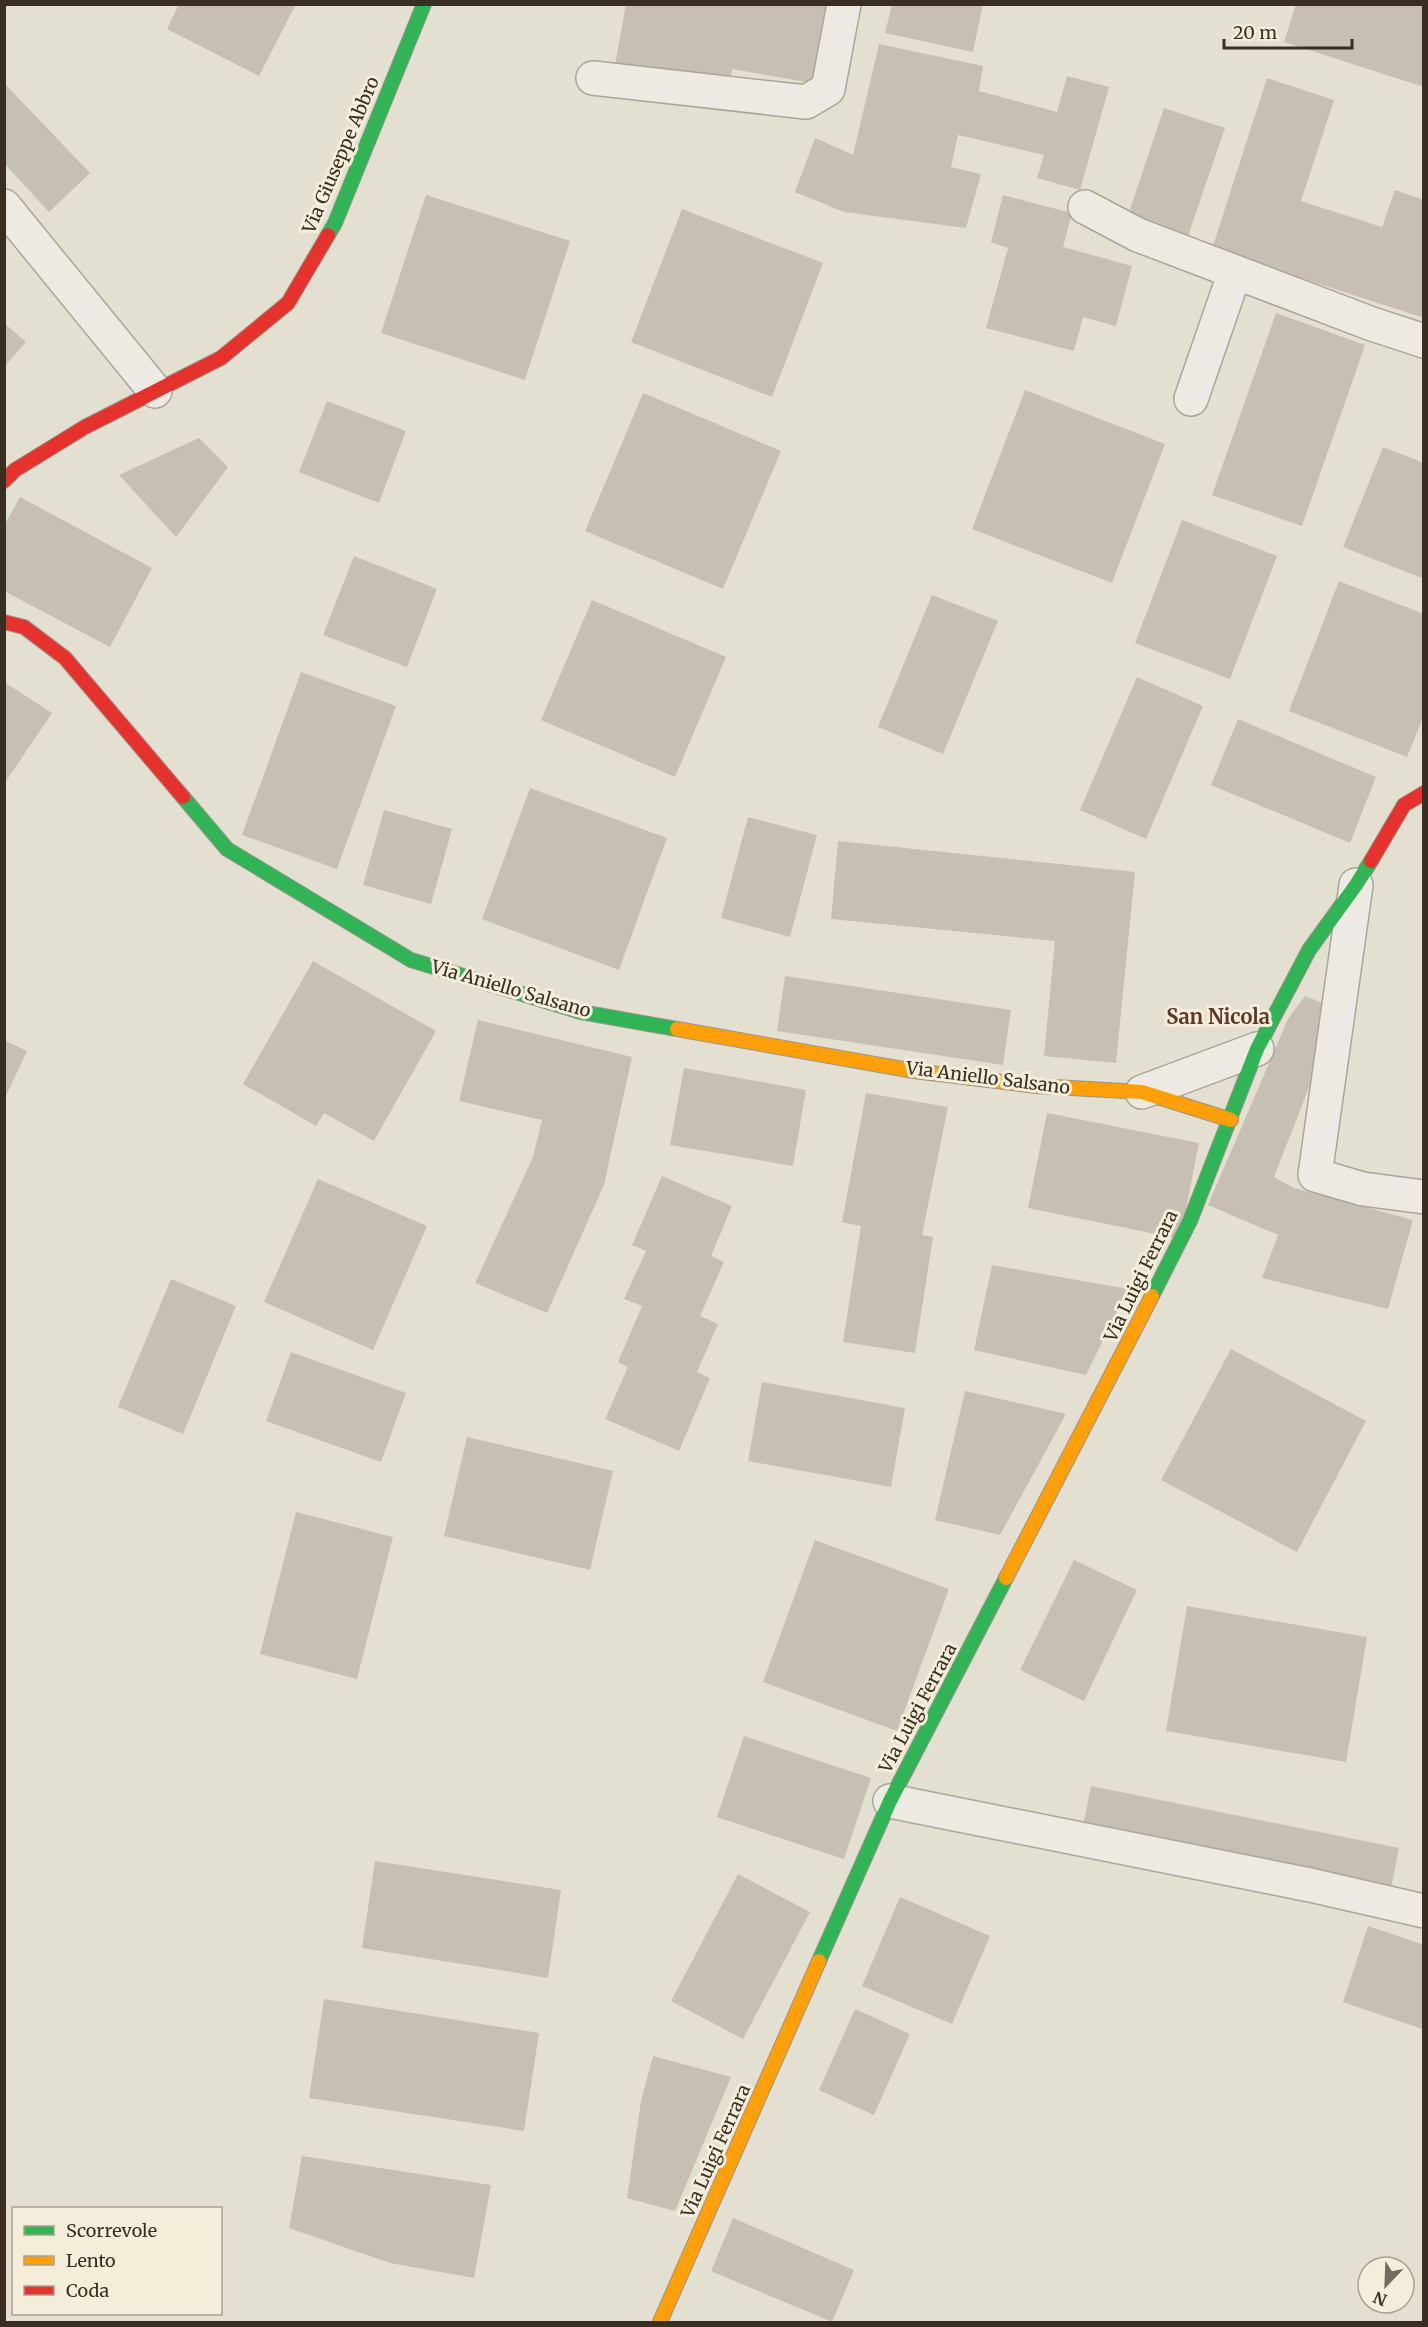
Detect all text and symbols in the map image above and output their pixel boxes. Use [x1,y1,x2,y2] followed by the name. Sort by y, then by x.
[1224,12,1352,50] scale bar
[1233,21,1277,44] text: 20 m
[297,73,384,238] street label: Via Giuseppe Abbro
[428,954,594,1022] street label: Via Aniello Salsano
[1166,1004,1270,1029] district label: San Nicola
[904,1056,1071,1099] street label: Via Aniello Salsano
[1098,1206,1182,1346] street label: Via Luigi Ferrara
[873,1639,962,1777] street label: Via Luigi Ferrara
[675,2080,755,2222] street label: Via Luigi Ferrara
[12,2207,222,2315] legend
[66,2219,157,2242] text: Scorrevole
[66,2249,116,2272] text: Lento
[1356,2255,1416,2315] north arrow
[66,2279,110,2302] text: Coda
[1370,2287,1390,2310] text: N

